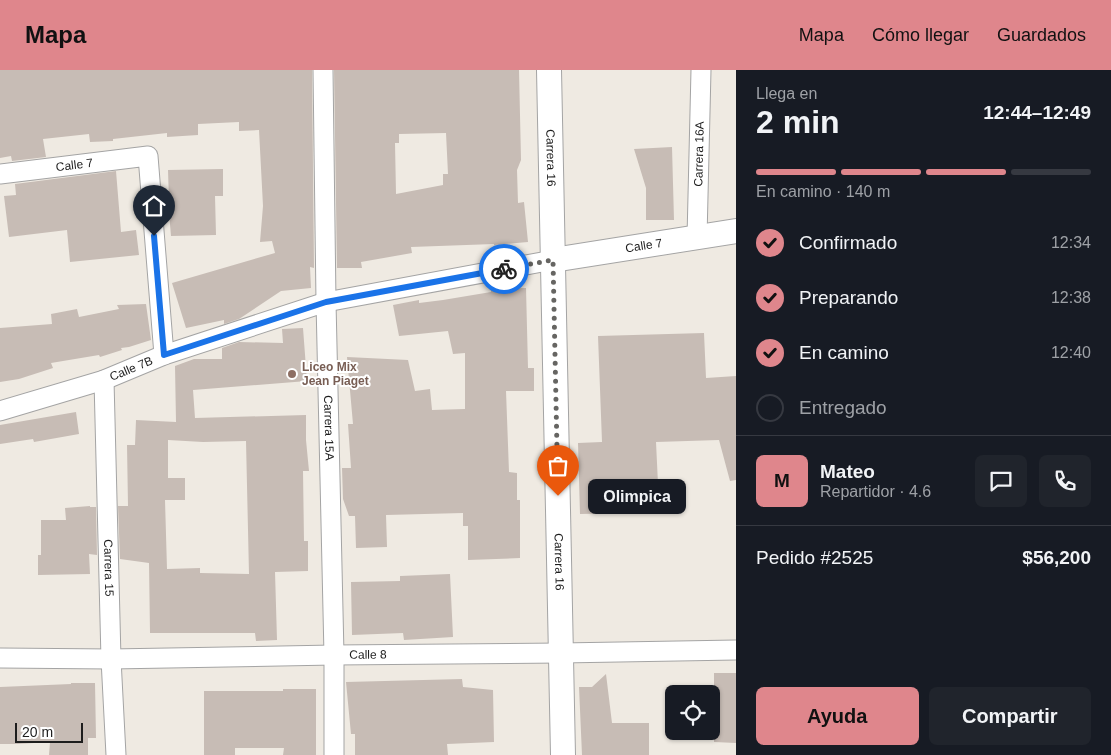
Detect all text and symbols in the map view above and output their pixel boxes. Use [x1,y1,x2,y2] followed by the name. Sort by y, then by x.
[25,21,86,48] text: Mapa
[799,25,844,45] text: Mapa
[872,25,969,45] text: Cómo llegar
[997,25,1086,45] text: Guardados
[756,85,817,102] text: Llega en
[983,102,1091,123] text: 12:44–12:49
[756,104,840,140] text: 2 min
[691,121,707,187] street label: Carrera 16A
[543,129,558,187] street label: Carrera 16
[55,156,94,174] street label: Calle 7
[756,183,890,200] text: En camino · 140 m
[133,185,175,236] pin
[140,192,168,220] icon: home
[756,229,784,257] icon: check
[799,232,897,253] text: Confirmado
[1051,234,1091,251] text: 12:34
[624,236,664,255] street label: Calle 7
[479,244,529,294] courier
[490,255,518,283] icon: bike
[756,284,784,312] icon: check
[799,287,898,308] text: Preparando
[1051,289,1091,306] text: 12:38
[756,339,784,367] icon: check
[799,342,889,363] text: En camino
[1051,344,1091,361] text: 12:40
[108,353,155,384] street label: Calle 7B
[302,360,369,388] place label: Liceo Mix Jean Piaget
[286,368,298,380] marker: Liceo Mix Jean Piaget
[321,395,337,461] street label: Carrera 15A
[799,397,887,418] text: Entregado
[537,445,579,496] pin
[544,452,572,480] icon: bag
[975,455,1027,507] button: chat
[1039,455,1091,507] button: phone
[820,461,875,482] text: Mateo
[774,470,790,491] text: M
[588,478,686,514] callout: Olimpica
[820,483,931,500] text: Repartidor · 4.6
[603,488,671,505] text: Olimpica
[551,533,567,591] street label: Carrera 16
[101,539,116,597] street label: Carrera 15
[756,547,873,568] text: Pedido #2525
[1022,547,1091,568] text: $56,200
[349,648,387,662] street label: Calle 8
[665,685,720,740] map controls
[665,685,720,740] button: locate
[756,687,919,745] button: Ayuda
[929,687,1091,745] button: Compartir
[15,720,82,743] scale bar
[22,724,53,740] text: 20 m

